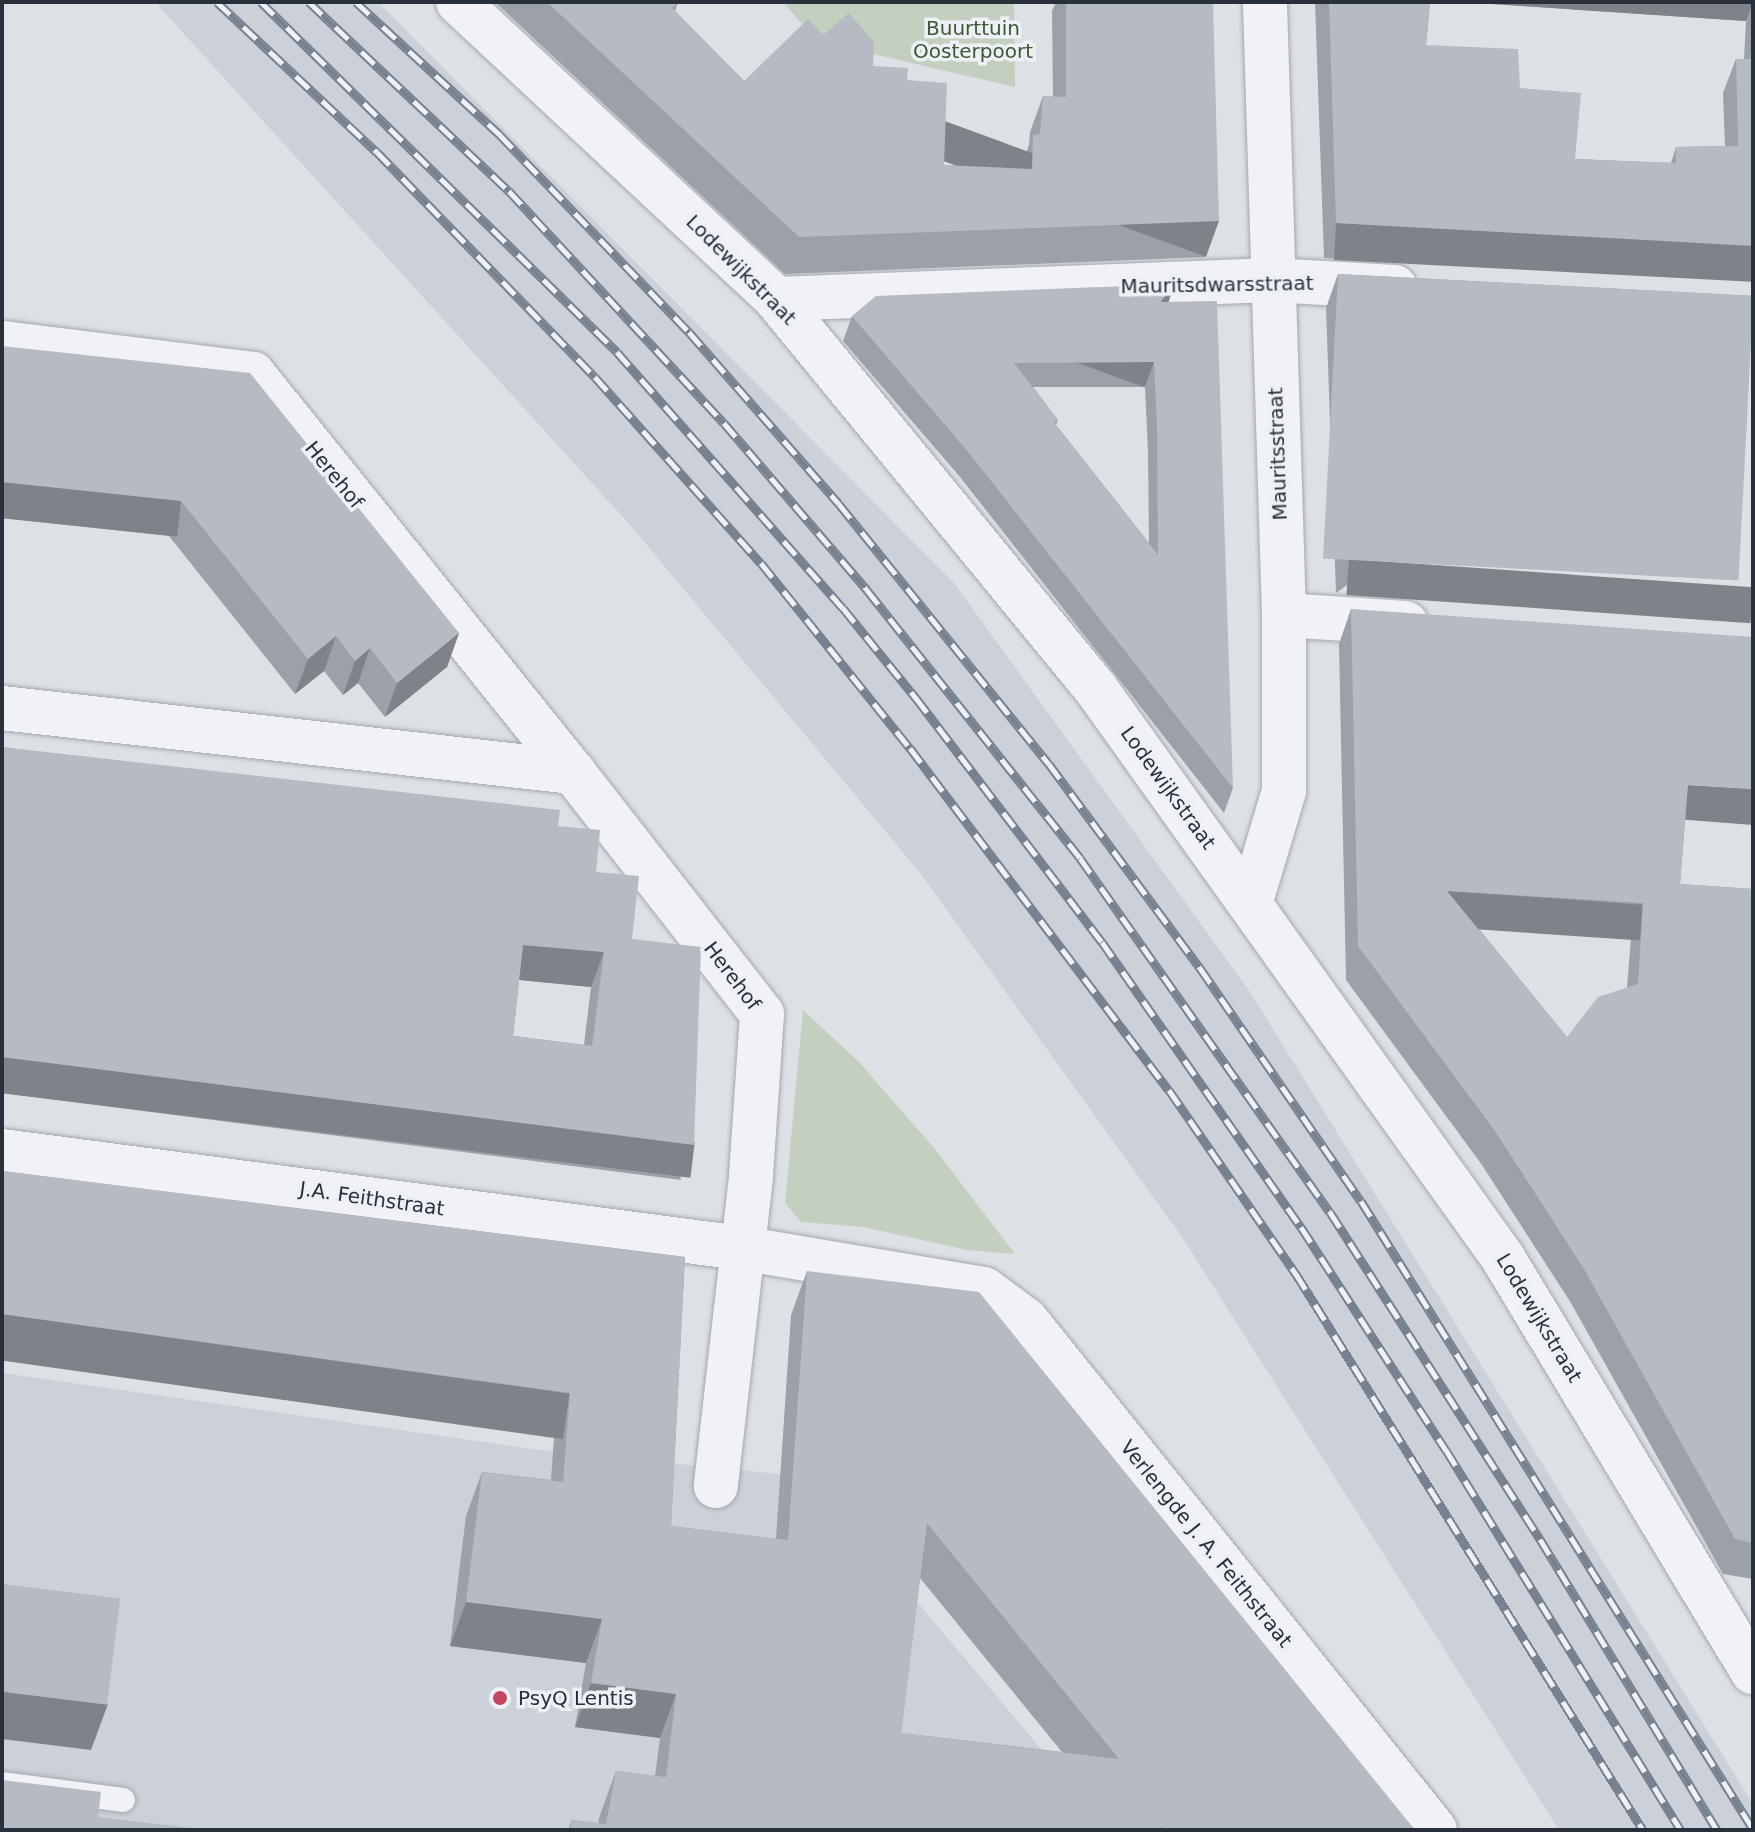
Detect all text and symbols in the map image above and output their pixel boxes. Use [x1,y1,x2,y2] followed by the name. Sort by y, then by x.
[913,16,1033,63] park label: Buurttuin Oosterpoort
[681,210,801,330] street label: Lodewijkstraat
[1120,271,1314,299] street label: Mauritsdwarsstraat
[1264,387,1292,521] street label: Mauritsstraat
[300,437,368,513] street label: Herehof
[1115,722,1221,854] street label: Lodewijkstraat
[699,937,765,1015] street label: Herehof
[298,1177,446,1221] street label: J.A. Feithstraat
[1491,1249,1587,1387] street label: Lodewijkstraat
[1115,1436,1297,1652] street label: Verlengde J. A. Feithstraat
[518,1686,634,1710] place label: PsyQ Lentis
[489,1687,511,1709] marker: PsyQ Lentis

